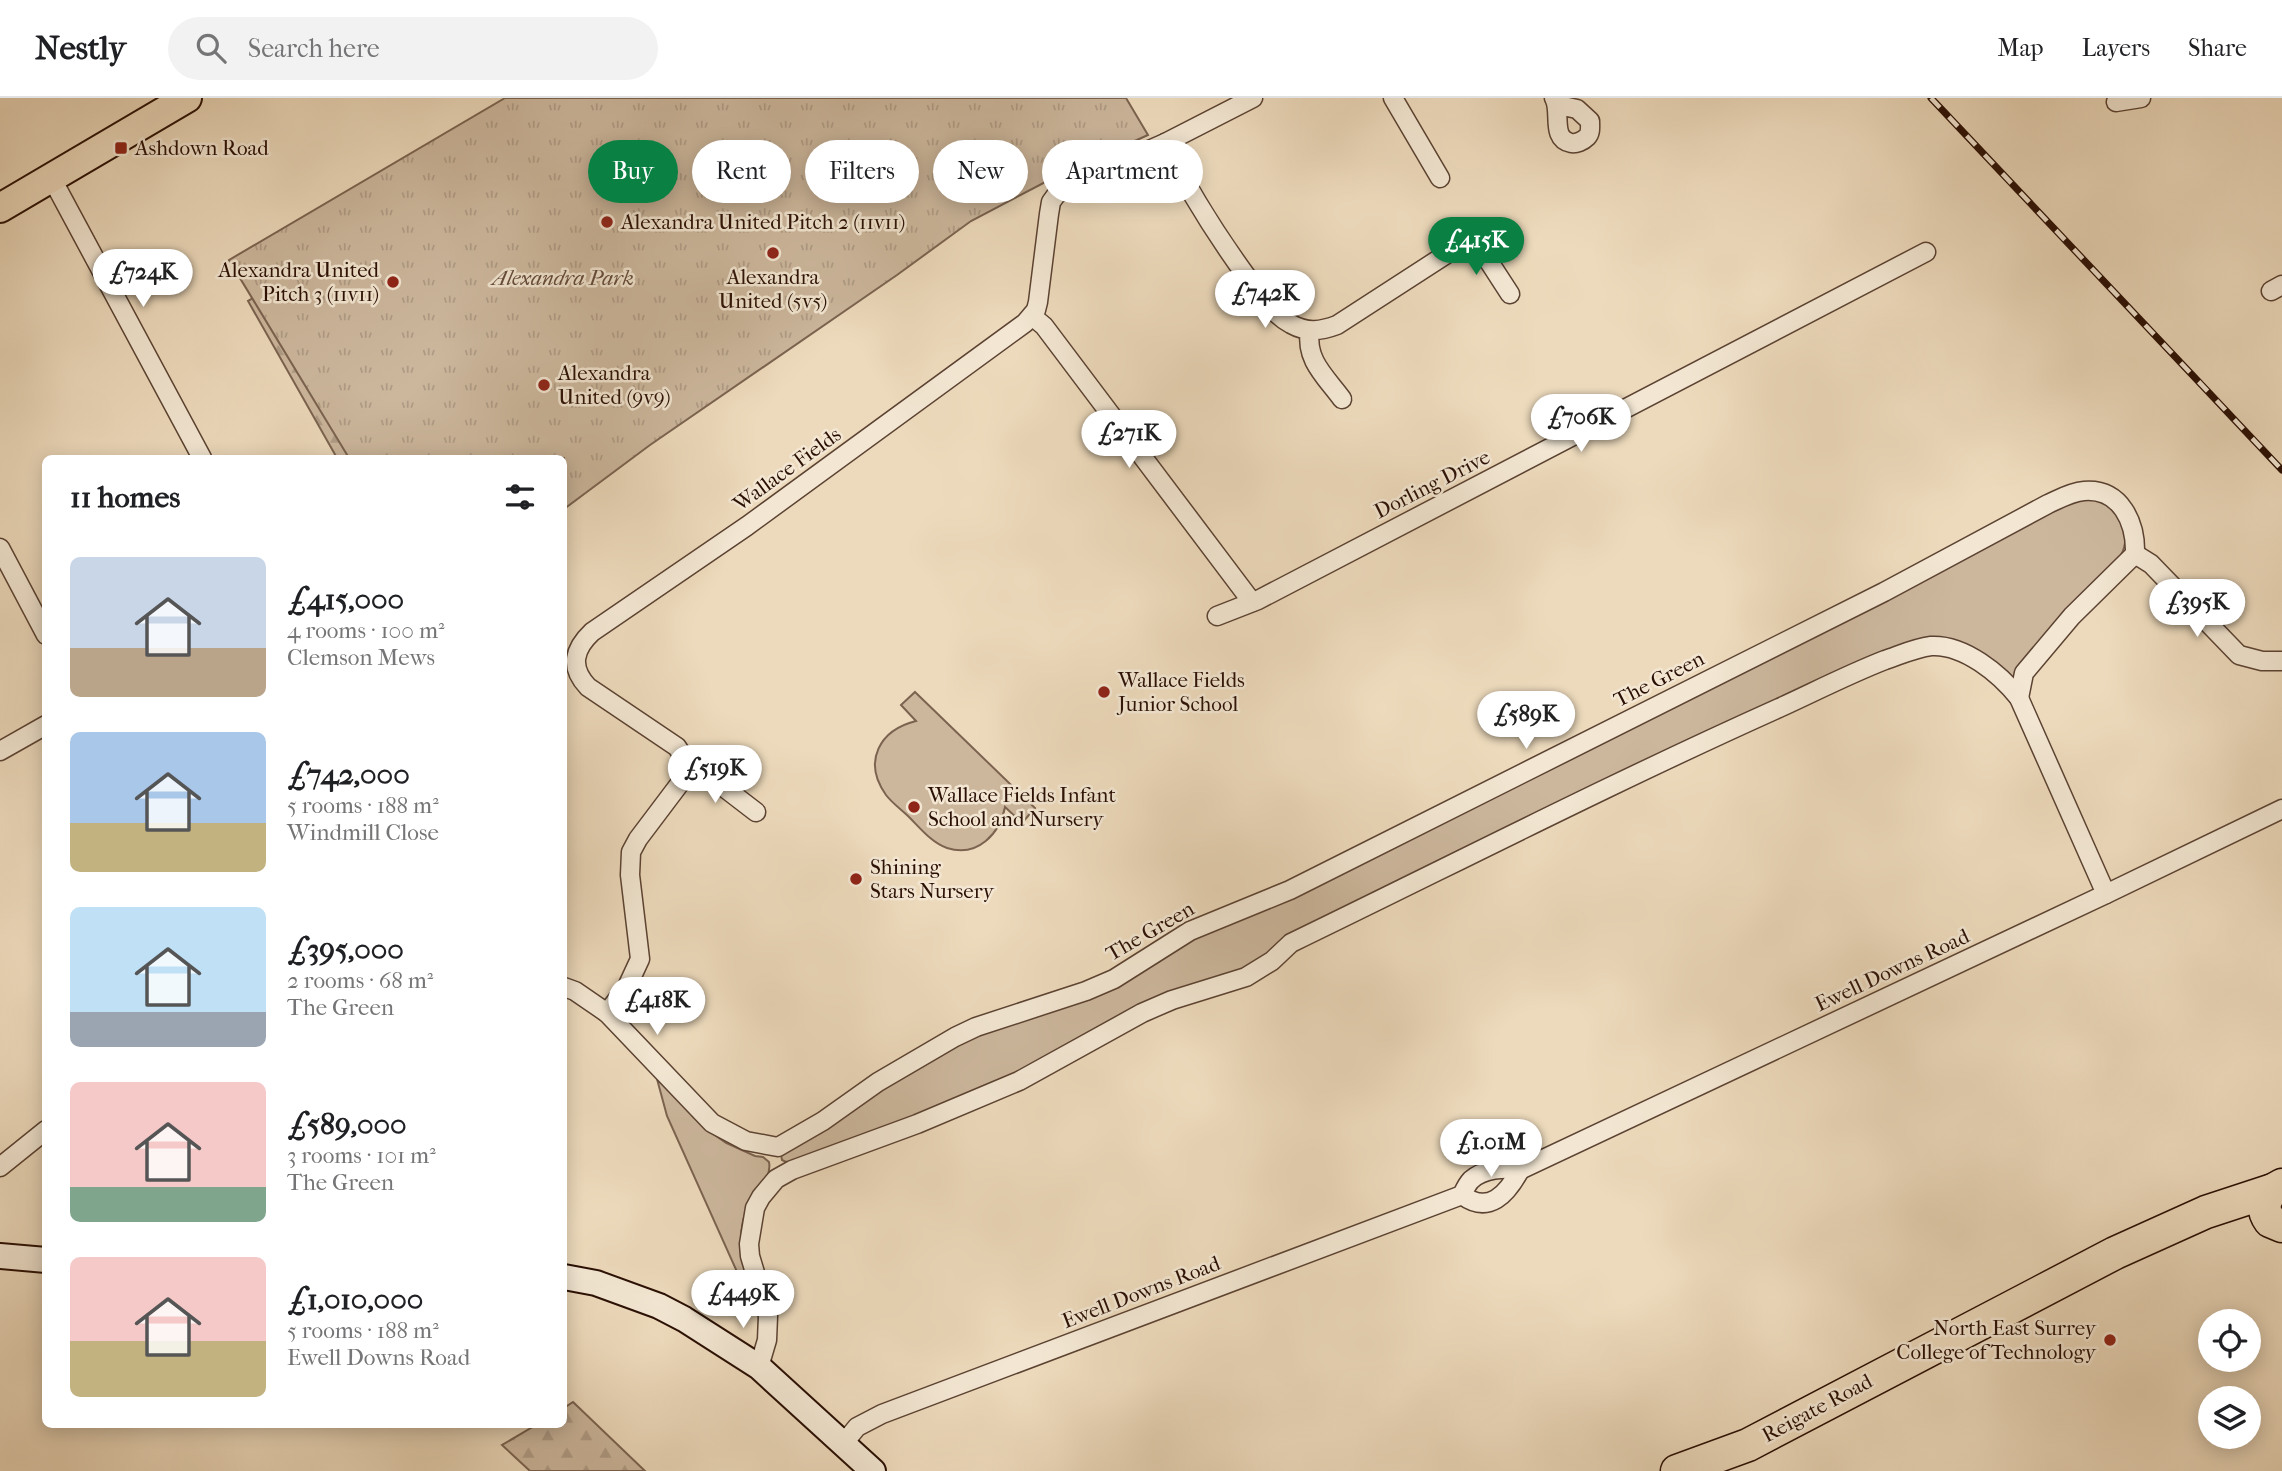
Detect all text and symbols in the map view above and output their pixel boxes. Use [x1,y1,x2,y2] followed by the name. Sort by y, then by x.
[168,17,658,80] search box
[35,29,126,68] text: Nestly
[192,29,230,67] icon: search
[248,33,380,64] text: Search here
[1998,34,2044,62] text: Map
[2082,34,2150,62] text: Layers
[2188,34,2247,62] text: Share
[134,136,269,160] place label: Ashdown Road
[113,140,129,156] marker: Ashdown Road
[588,140,678,203] chip: Buy
[692,140,791,203] chip: Rent
[805,140,919,203] chip: Filters
[933,140,1028,203] chip: New
[1042,140,1203,203] chip: Apartment
[620,210,905,234] place label: Alexandra United Pitch 2 (11v11)
[599,214,615,230] marker: Alexandra United Pitch 2 (11v11)
[1427,218,1525,277] pin: £415K
[1444,226,1508,253] text: £415K
[765,245,781,261] marker: Alexandra United (5v5)
[94,250,192,309] pin: £724K
[109,258,177,285] text: £724K
[217,258,380,306] place label: Alexandra United Pitch 3 (11v11)
[719,265,827,313] place label: Alexandra United (5v5)
[489,266,634,290] park label: Alexandra Park
[1216,271,1314,330] pin: £742K
[385,274,401,290] marker: Alexandra United Pitch 3 (11v11)
[1231,279,1299,306] text: £742K
[557,361,671,409] place label: Alexandra United (9v9)
[536,377,552,393] marker: Alexandra United (9v9)
[1532,394,1630,454] pin: £706K
[1547,403,1615,430] text: £706K
[1080,410,1178,470] pin: £271K
[1097,419,1161,446] text: £271K
[728,422,846,517] street label: Wallace Fields
[1370,445,1494,523] street label: Dorling Drive
[501,478,539,516] icon: filters
[70,480,180,515] text: 11 homes
[2148,580,2246,639] pin: £395K
[287,582,404,617] text: £415,000
[126,585,210,669] icon: home
[2165,588,2229,615] text: £395K
[287,617,445,644] text: 4 rooms · 100 m²
[287,644,435,671] text: Clemson Mews
[1610,646,1708,712] street label: The Green
[1116,668,1245,716] place label: Wallace Fields Junior School
[1096,684,1112,700] marker: Wallace Fields Junior School
[1477,692,1575,751] pin: £589K
[1493,700,1559,727] text: £589K
[666,746,764,805] pin: £519K
[684,754,746,781] text: £519K
[287,757,410,792] text: £742,000
[126,760,210,844] icon: home
[927,783,1116,831] place label: Wallace Fields Infant School and Nursery
[287,792,439,819] text: 5 rooms · 188 m²
[906,799,922,815] marker: Wallace Fields Infant School and Nursery
[287,819,439,846] text: Windmill Close
[870,855,995,903] place label: Shining Stars Nursery
[848,871,864,887] marker: Shining Stars Nursery
[1102,896,1198,966] street label: The Green
[1811,924,1973,1016] street label: Ewell Downs Road
[287,932,404,967] text: £395,000
[126,935,210,1019] icon: home
[287,967,433,994] text: 2 rooms · 68 m²
[608,978,706,1037] pin: £418K
[624,986,690,1013] text: £418K
[287,994,394,1021] text: The Green
[287,1107,407,1142] text: £589,000
[126,1110,210,1194] icon: home
[1434,1119,1548,1179] pin: £1.01M
[1456,1128,1526,1155] text: £1.01M
[287,1142,436,1169] text: 3 rooms · 101 m²
[287,1169,394,1196] text: The Green
[1059,1251,1224,1333] street label: Ewell Downs Road
[694,1270,792,1330] pin: £449K
[707,1279,779,1306] text: £449K
[287,1282,423,1317] text: £1,010,000
[126,1285,210,1369] icon: home
[2198,1309,2261,1449] map controls
[2198,1309,2261,1372] button: locate
[1896,1316,2097,1364] place label: North East Surrey College of Technology
[287,1317,439,1344] text: 5 rooms · 188 m²
[2102,1332,2118,1348] marker: North East Surrey College of Technology
[287,1344,470,1371] text: Ewell Downs Road
[1758,1369,1877,1447] street label: Reigate Road
[2198,1386,2261,1449] button: layers

